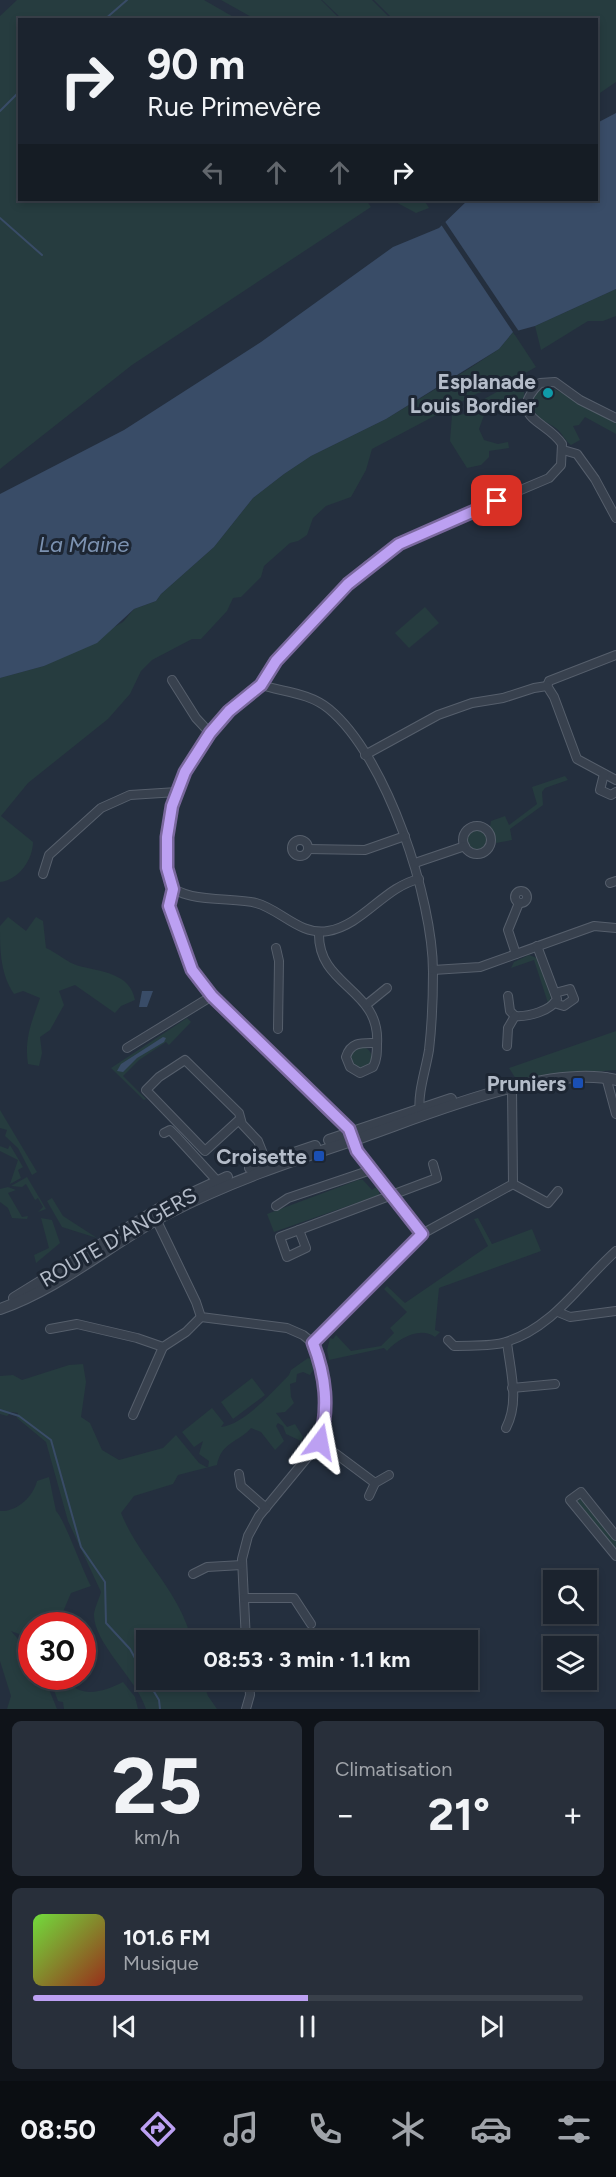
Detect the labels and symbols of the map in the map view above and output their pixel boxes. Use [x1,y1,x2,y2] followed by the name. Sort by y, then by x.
[410,369,536,418] place label: Esplanade Louis Bordier
[541,386,555,400] marker: Esplanade Louis Bordier
[471,475,522,526] pin
[39,531,129,558] water label: La Maine
[487,1071,566,1096] place label: Pruniers
[571,1076,585,1090] marker: Pruniers
[216,1144,307,1169] place label: Croisette
[312,1149,326,1163] marker: Croisette
[35,1182,201,1292] street label: ROUTE D'ANGERS
[288,1410,352,1474] position arrow
[18,1612,96,1690] speed limit sign: 30

